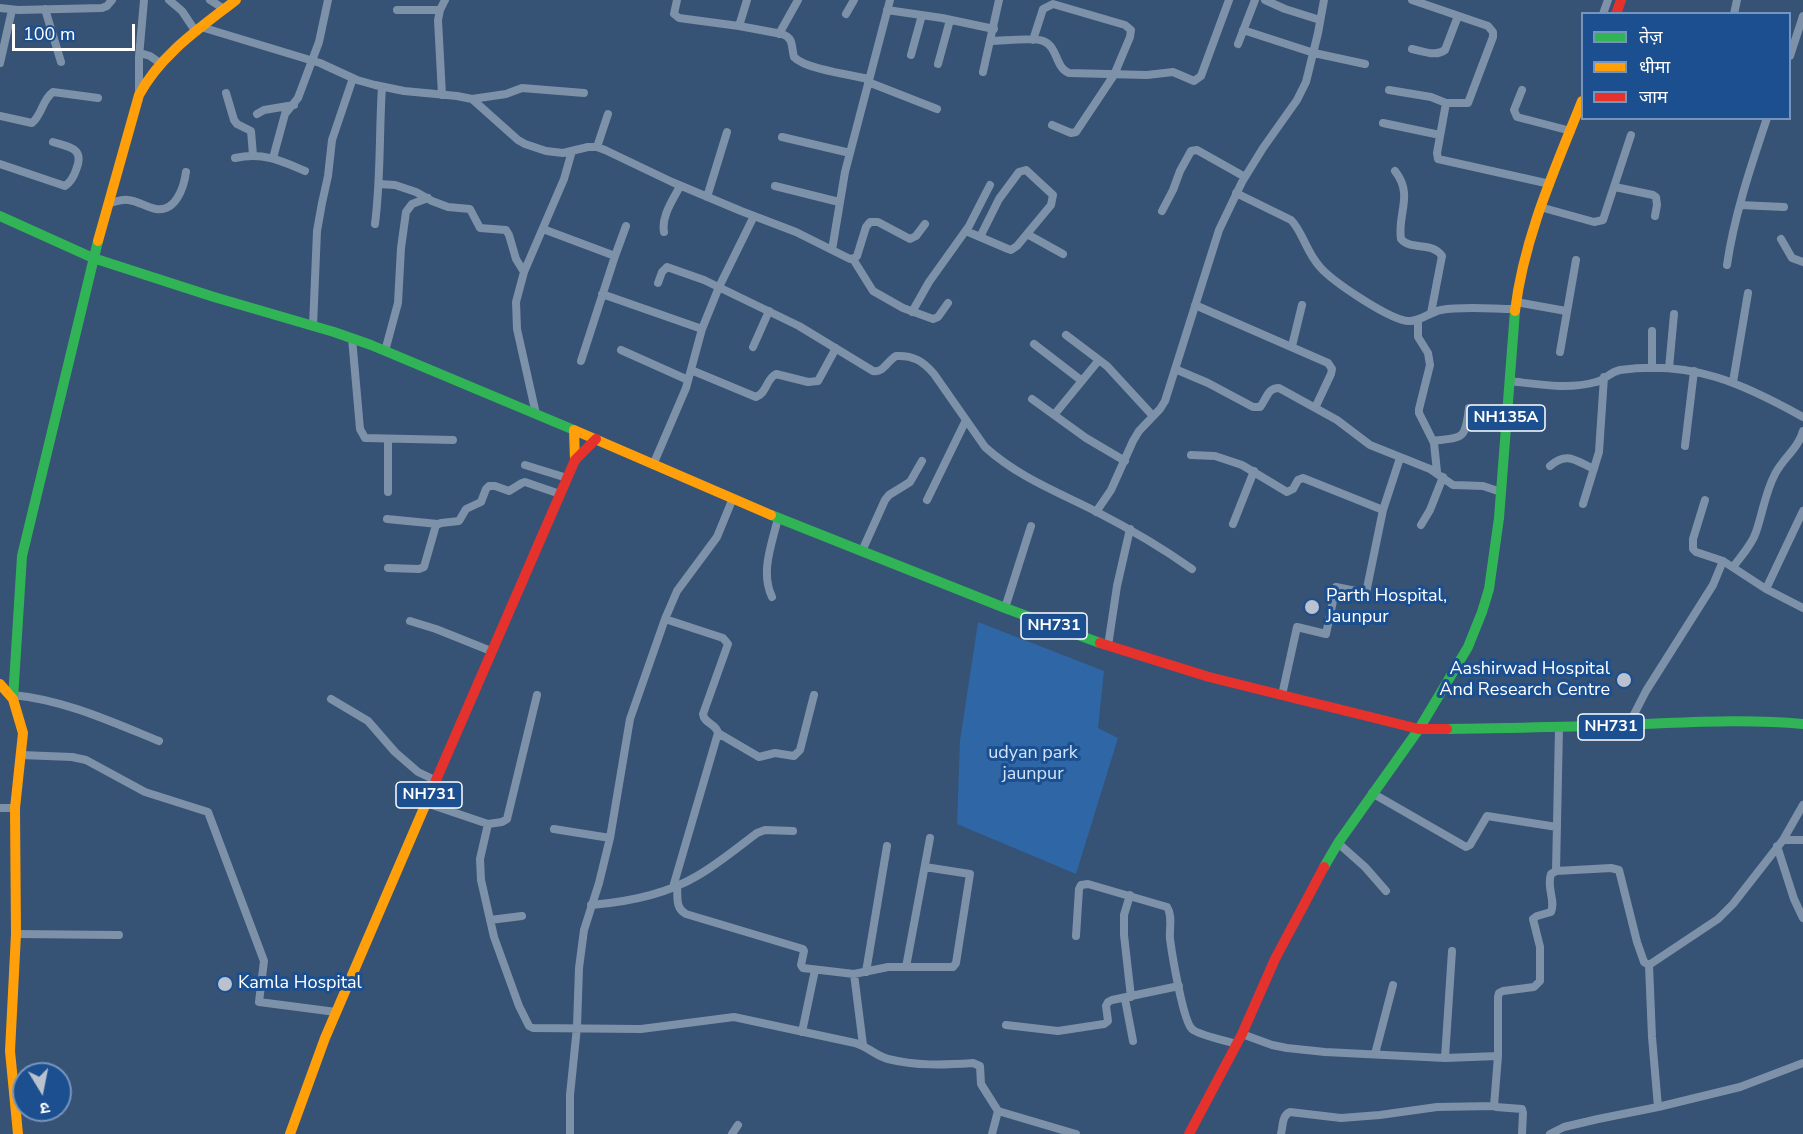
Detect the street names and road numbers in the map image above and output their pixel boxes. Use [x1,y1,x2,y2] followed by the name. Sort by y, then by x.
[1467,405,1545,431] road number: NH135A
[1021,613,1087,639] road number: NH731
[1578,714,1644,740] road number: NH731
[396,782,462,808] road number: NH731

